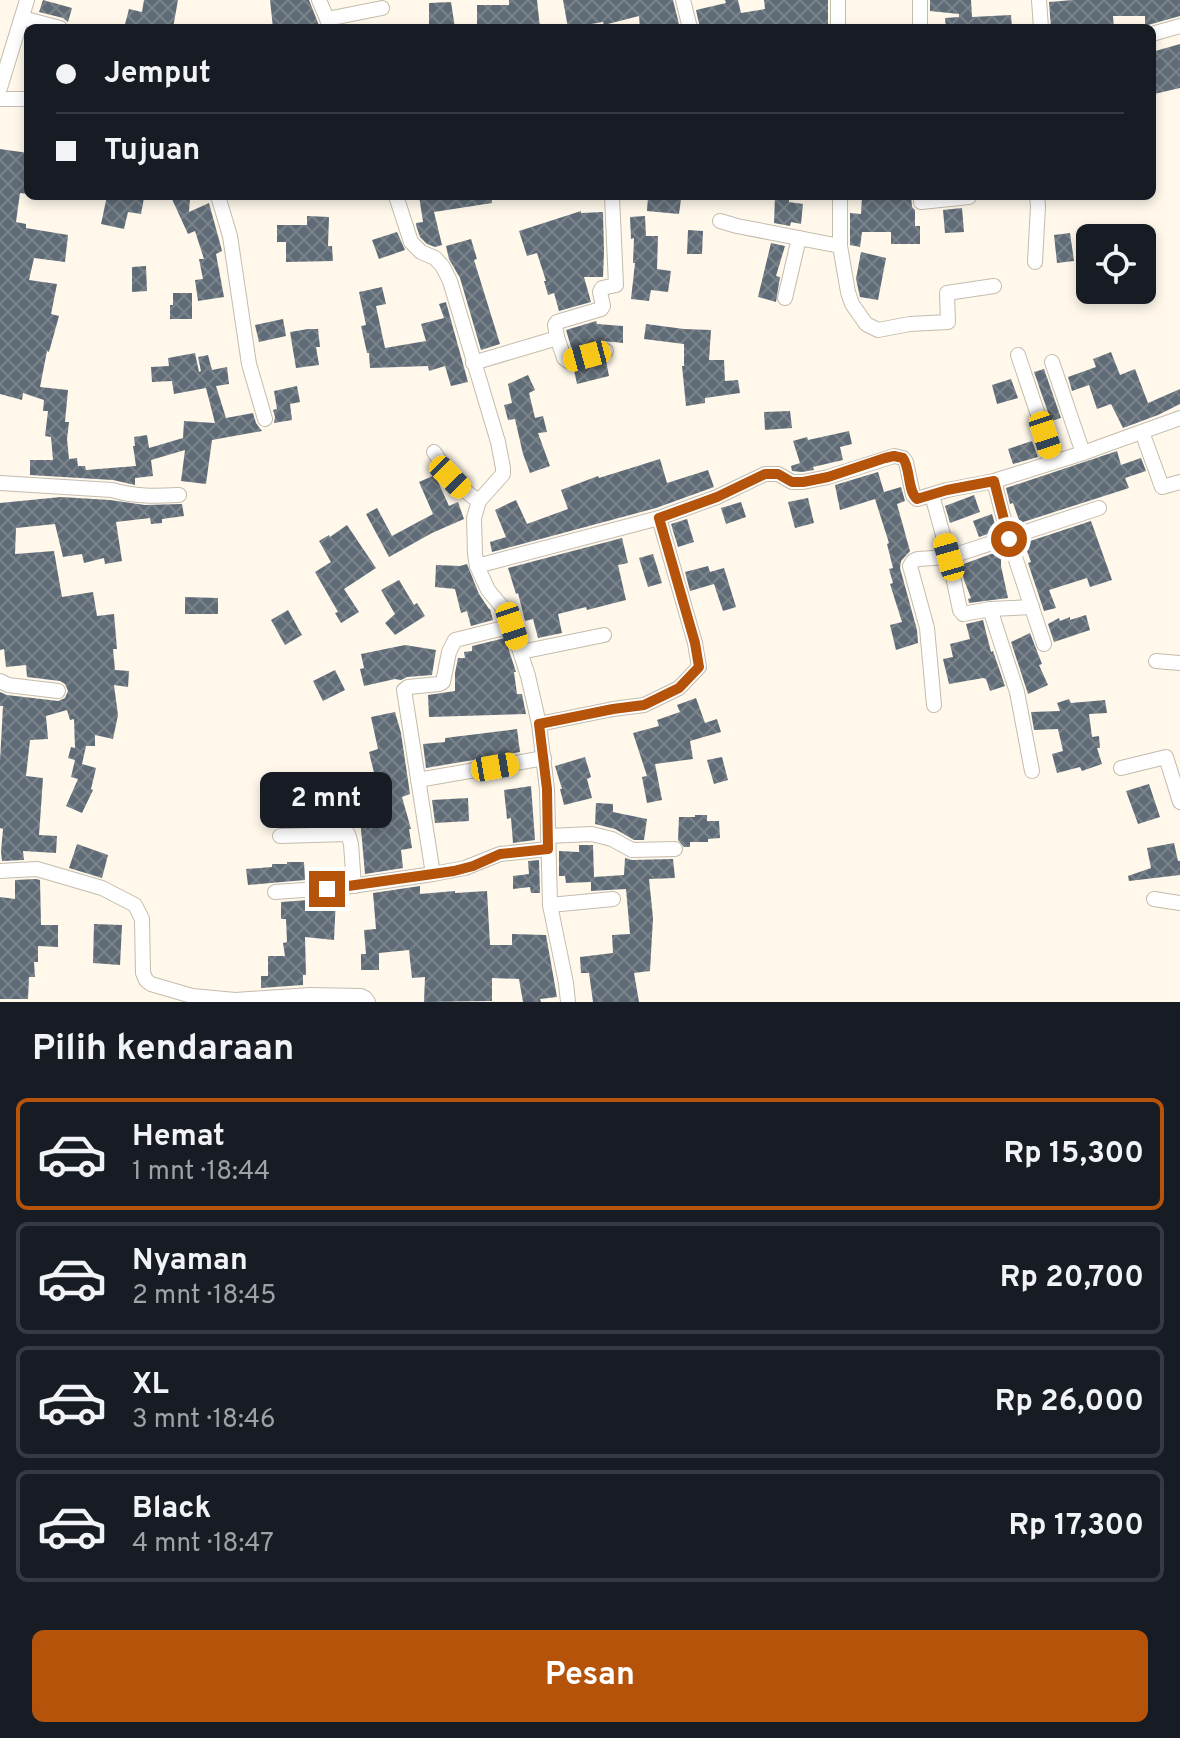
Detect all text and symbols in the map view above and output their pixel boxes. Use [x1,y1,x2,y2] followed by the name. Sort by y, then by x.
[104,56,211,93] text: Jemput
[104,133,200,170] text: Tujuan
[1076,224,1156,304] map controls
[1076,224,1156,304] button: locate
[561,338,613,374] car
[1026,408,1064,462] car
[425,451,475,503] car
[991,521,1027,557] route start
[931,531,967,583] car
[493,599,531,653] car
[469,751,521,783] car
[261,773,393,829] callout: 2 mnt
[291,783,361,816] text: 2 mnt
[309,871,345,907] route end
[32,1027,294,1073] text: Pilih kendaraan
[36,1118,108,1190] icon: car
[132,1119,225,1156] text: Hemat
[1004,1136,1144,1173] text: Rp 15,300
[132,1156,270,1189] text: 1 mnt · 18:44
[36,1242,108,1314] icon: car
[132,1243,248,1280] text: Nyaman
[1000,1260,1144,1297] text: Rp 20,700
[132,1280,276,1313] text: 2 mnt · 18:45
[36,1366,108,1438] icon: car
[132,1367,169,1404] text: XL
[995,1384,1144,1421] text: Rp 26,000
[132,1404,276,1437] text: 3 mnt · 18:46
[36,1490,108,1562] icon: car
[132,1491,211,1528] text: Black
[1008,1508,1144,1545] text: Rp 17,300
[132,1528,274,1561] text: 4 mnt · 18:47
[32,1630,1148,1722] button: Pesan

